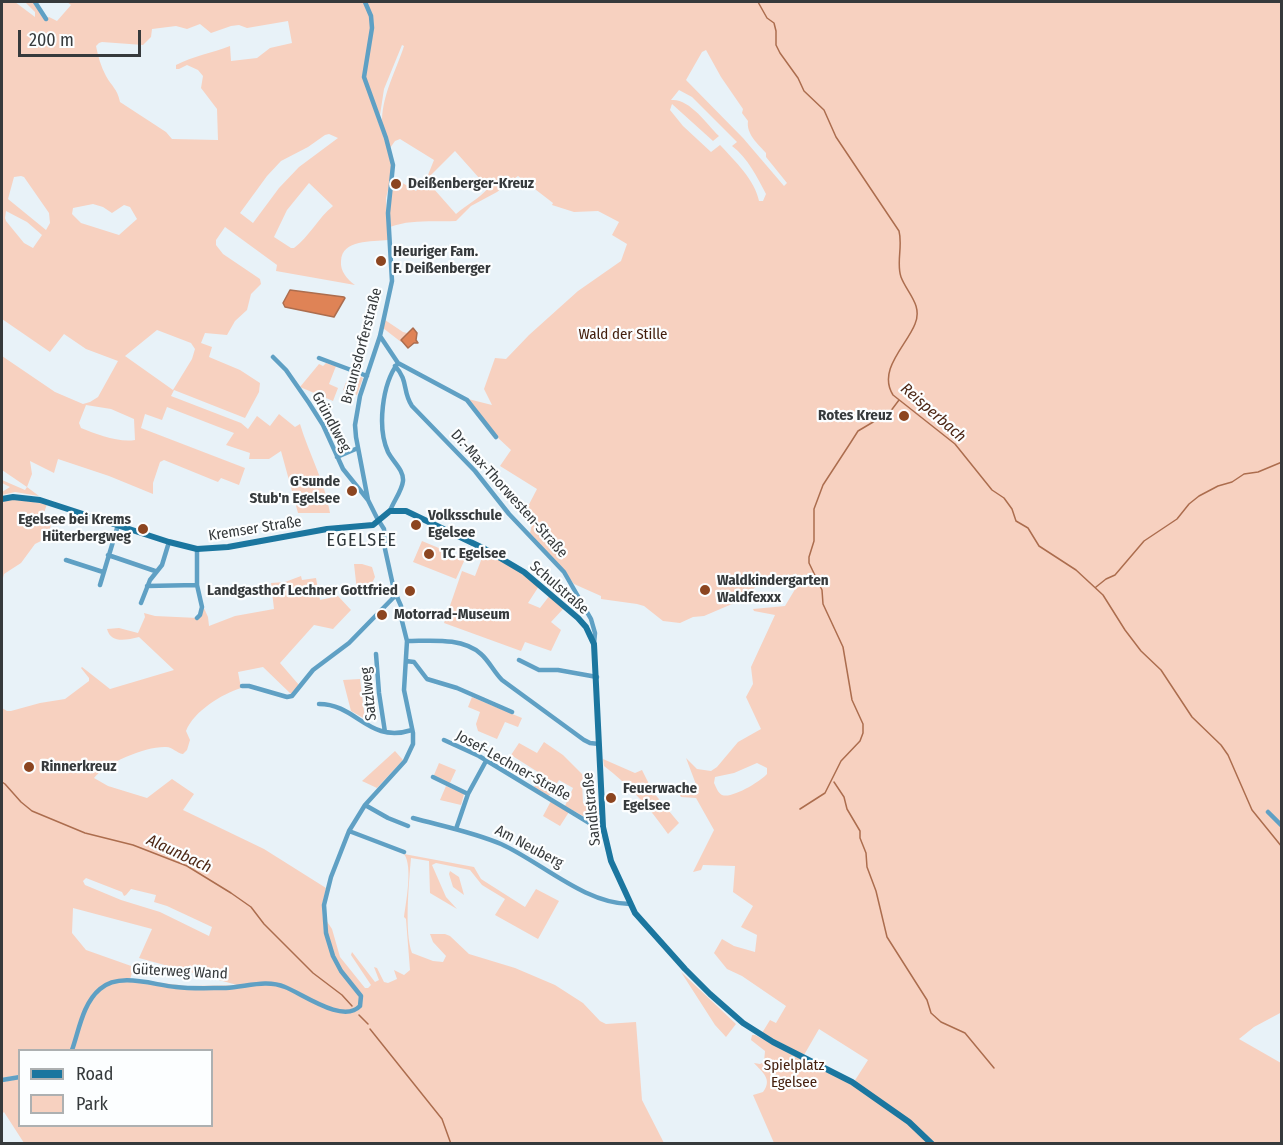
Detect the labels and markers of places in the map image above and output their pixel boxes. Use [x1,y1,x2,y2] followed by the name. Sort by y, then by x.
[408,175,534,193] place label: Deißenberger-Kreuz
[389,177,403,191] marker: Deißenberger-Kreuz
[393,243,490,278] place label: Heuriger Fam. F. Deißenberger
[374,254,388,268] marker: Heuriger Fam. F. Deißenberger
[818,407,892,425] place label: Rotes Kreuz
[897,409,911,423] marker: Rotes Kreuz
[249,473,340,508] place label: G'sunde Stub'n Egelsee
[345,484,359,498] marker: G'sunde Stub'n Egelsee
[428,507,502,542] place label: Volksschule Egelsee
[18,511,131,546] place label: Egelsee bei Krems Hüterbergweg
[409,518,423,532] marker: Volksschule Egelsee
[136,522,150,536] marker: Egelsee bei Krems Hüterbergweg
[441,545,506,563] place label: TC Egelsee
[422,547,436,561] marker: TC Egelsee
[717,572,829,607] place label: Waldkindergarten Waldfexxx
[207,582,398,600] place label: Landgasthof Lechner Gottfried
[698,583,712,597] marker: Waldkindergarten Waldfexxx
[403,584,417,598] marker: Landgasthof Lechner Gottfried
[394,606,510,624] place label: Motorrad-Museum
[375,608,389,622] marker: Motorrad-Museum
[41,758,116,776] place label: Rinnerkreuz
[22,760,36,774] marker: Rinnerkreuz
[623,780,697,815] place label: Feuerwache Egelsee
[604,791,618,805] marker: Feuerwache Egelsee

